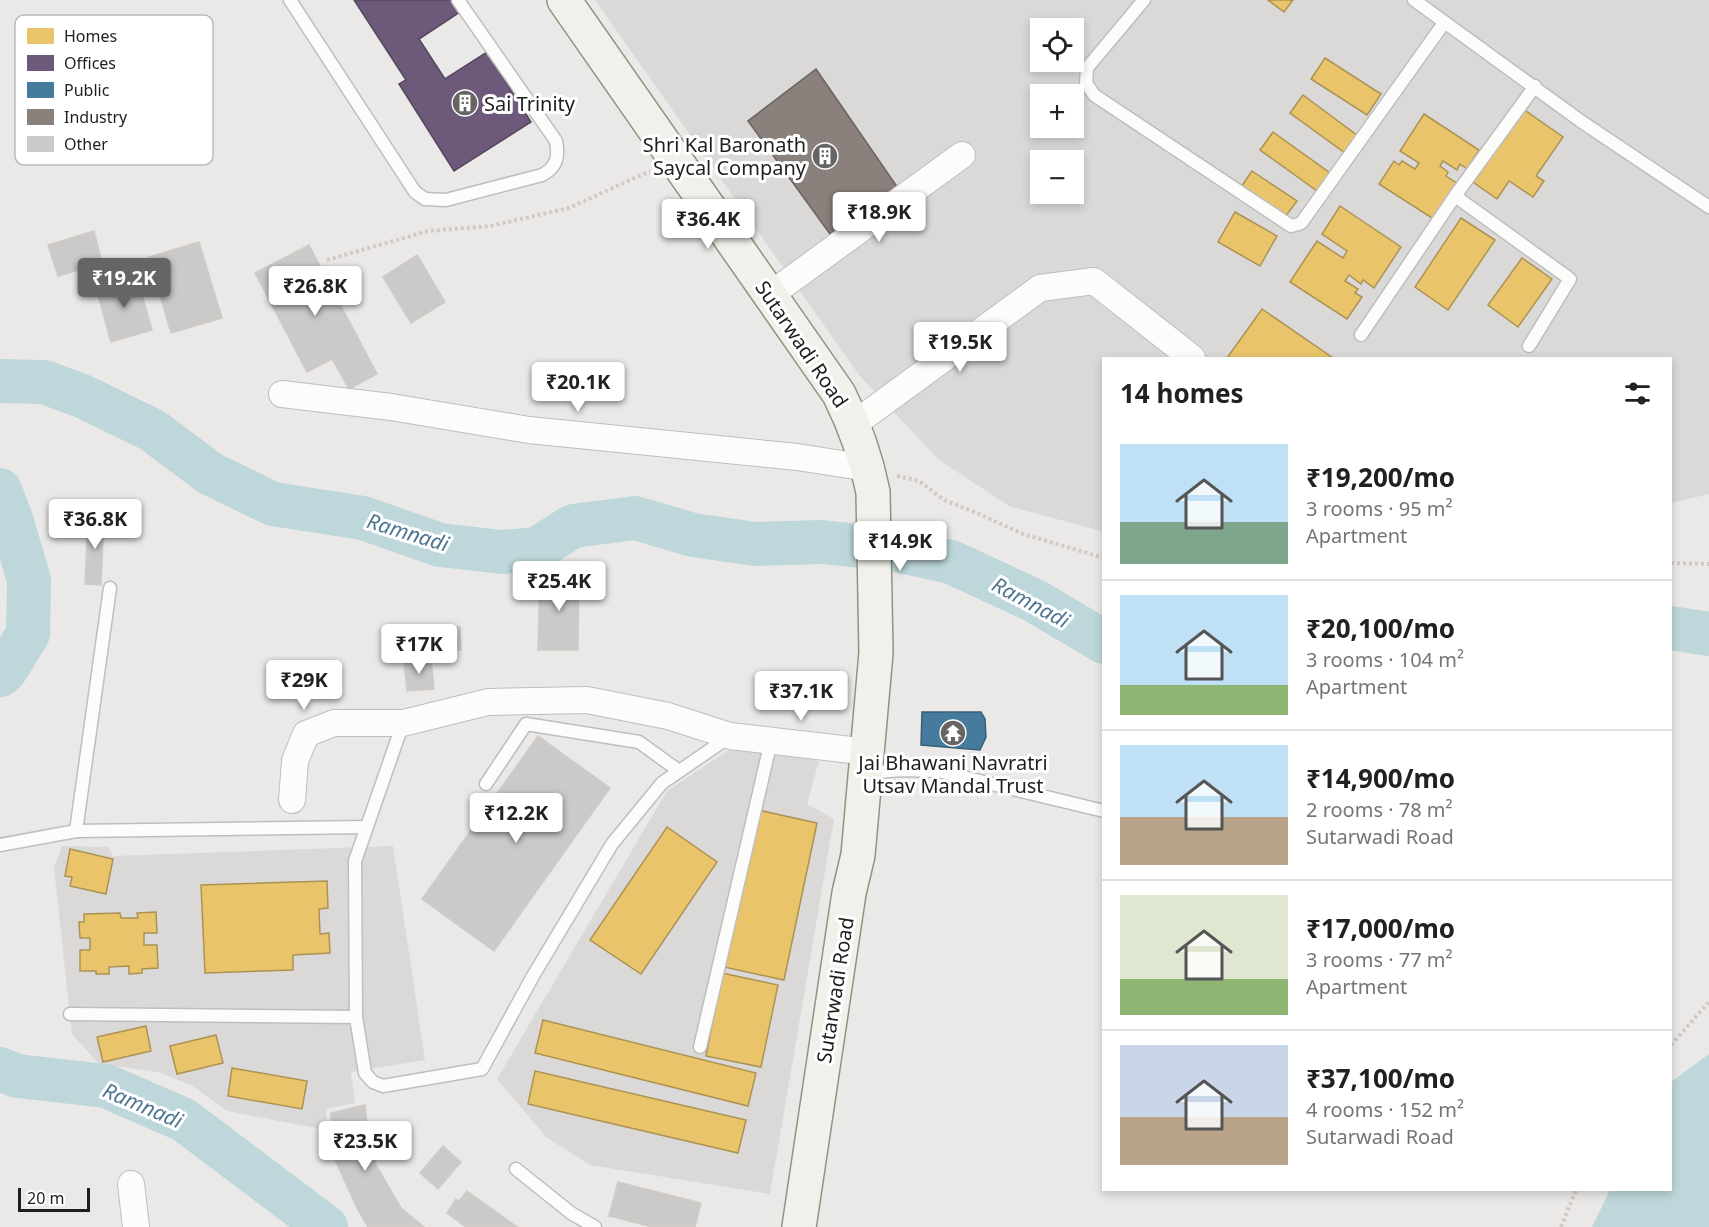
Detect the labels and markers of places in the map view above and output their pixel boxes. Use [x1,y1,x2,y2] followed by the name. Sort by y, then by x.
[450,88,480,118] building icon: Sai Trinity
[484,90,576,117] place label: Sai Trinity
[643,131,807,181] place label: Shri Kal Baronath Saycal Company
[810,141,840,171] building icon: Shri Kal Baronath Saycal Company
[830,192,928,243] pin: ₹18.9K
[659,199,757,250] pin: ₹36.4K
[75,258,173,309] pin: ₹19.2K
[266,266,364,317] pin: ₹26.8K
[911,322,1009,373] pin: ₹19.5K
[529,362,627,413] pin: ₹20.1K
[46,499,144,550] pin: ₹36.8K
[851,521,949,572] pin: ₹14.9K
[510,561,608,612] pin: ₹25.4K
[383,624,455,675] pin: ₹17K
[268,660,340,711] pin: ₹29K
[752,671,850,722] pin: ₹37.1K
[938,718,968,748] temple icon: Jai Bhawani Navratri Utsav Mandal Trust
[856,749,1048,799] place label: Jai Bhawani Navratri Utsav Mandal Trust
[467,793,565,844] pin: ₹12.2K
[316,1121,414,1172] pin: ₹23.5K

